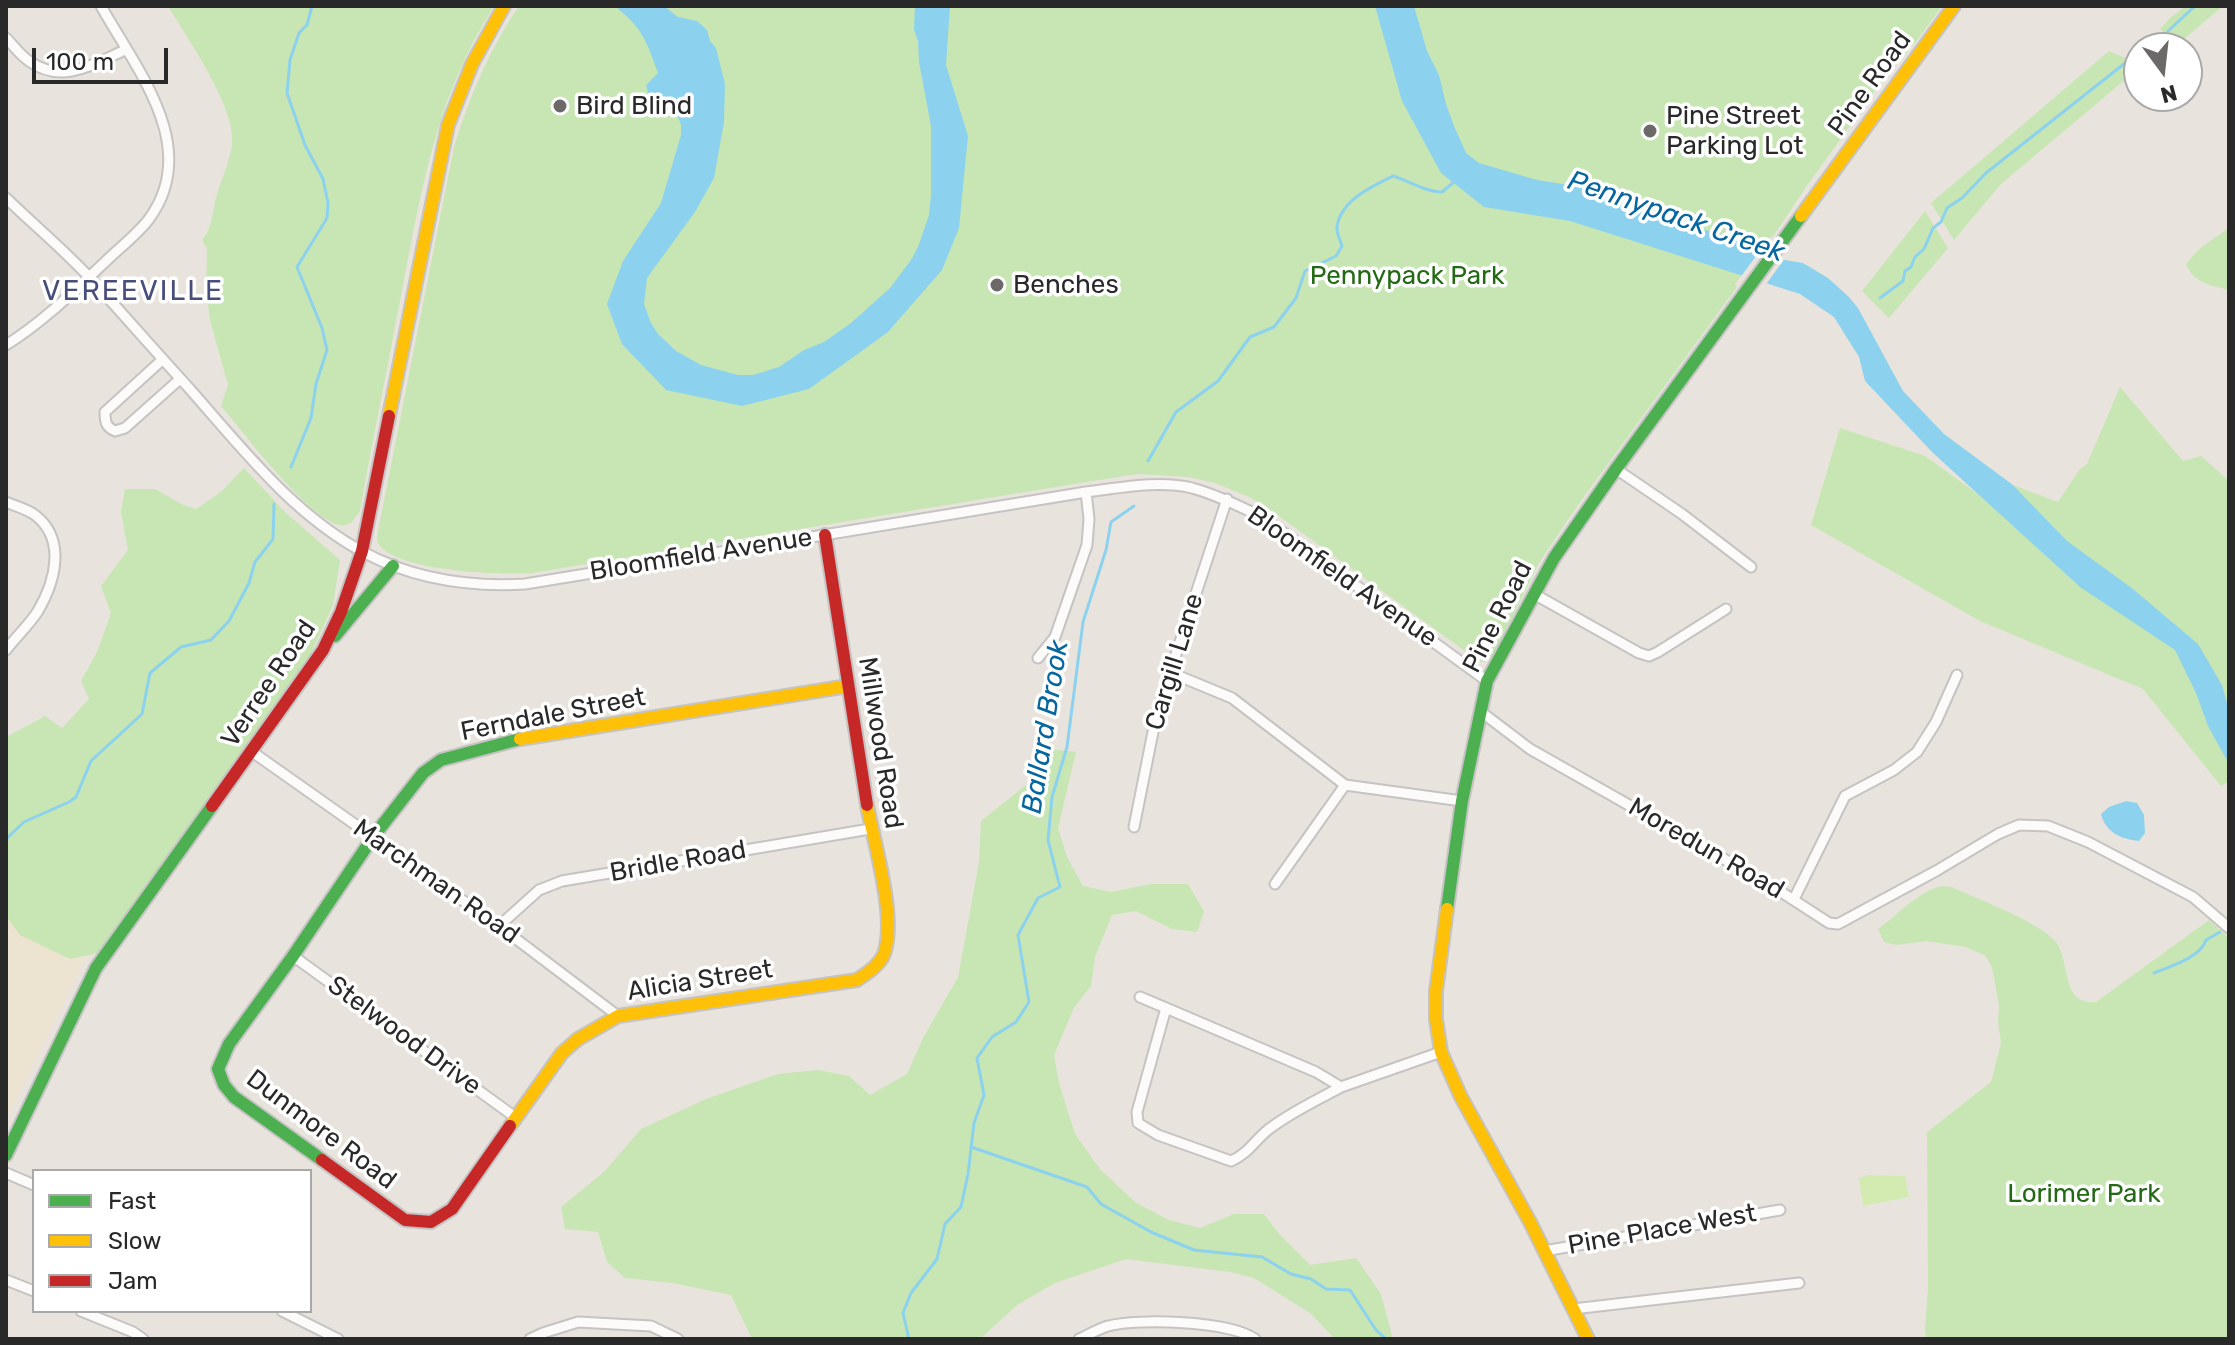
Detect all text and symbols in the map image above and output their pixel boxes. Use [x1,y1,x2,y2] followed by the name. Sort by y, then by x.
[1822,26,1918,142] street label: Pine Road
[36,32,172,82] scale bar
[2123,32,2203,112] north arrow
[46,48,114,76] text: 100 m
[2158,79,2180,109] text: N
[576,90,692,122] place label: Bird Blind
[551,97,569,115] marker: Bird Blind
[1666,100,1803,162] place label: Pine Street Parking Lot
[1641,122,1659,140] marker: Pine Street Parking Lot
[1563,164,1789,270] water label: Pennypack Creek
[1310,260,1504,292] park label: Pennypack Park
[1013,269,1119,301] place label: Benches
[42,275,224,309] district label: VEREEVILLE
[988,276,1006,294] marker: Benches
[1241,500,1443,654] street label: Bloomfield Avenue
[588,522,814,588] street label: Bloomfield Avenue
[1457,556,1539,678] street label: Pine Road
[1139,590,1211,734] street label: Cargill Lane
[215,614,323,754] street label: Verree Road
[1016,638,1076,816] water label: Ballard Brook
[851,655,909,831] street label: Millwood Road
[458,682,648,748] street label: Ferndale Street
[1623,792,1789,906] street label: Moredun Road
[347,813,525,951] street label: Marchman Road
[607,835,749,889] street label: Bridle Road
[625,954,775,1008] street label: Alicia Street
[321,970,487,1102] street label: Stelwood Drive
[240,1064,402,1196] street label: Dunmore Road
[32,1169,312,1313] legend
[2007,1178,2161,1210] park label: Lorimer Park
[108,1187,156,1215] text: Fast
[1565,1198,1759,1262] street label: Pine Place West
[108,1227,161,1255] text: Slow
[108,1267,158,1295] text: Jam

